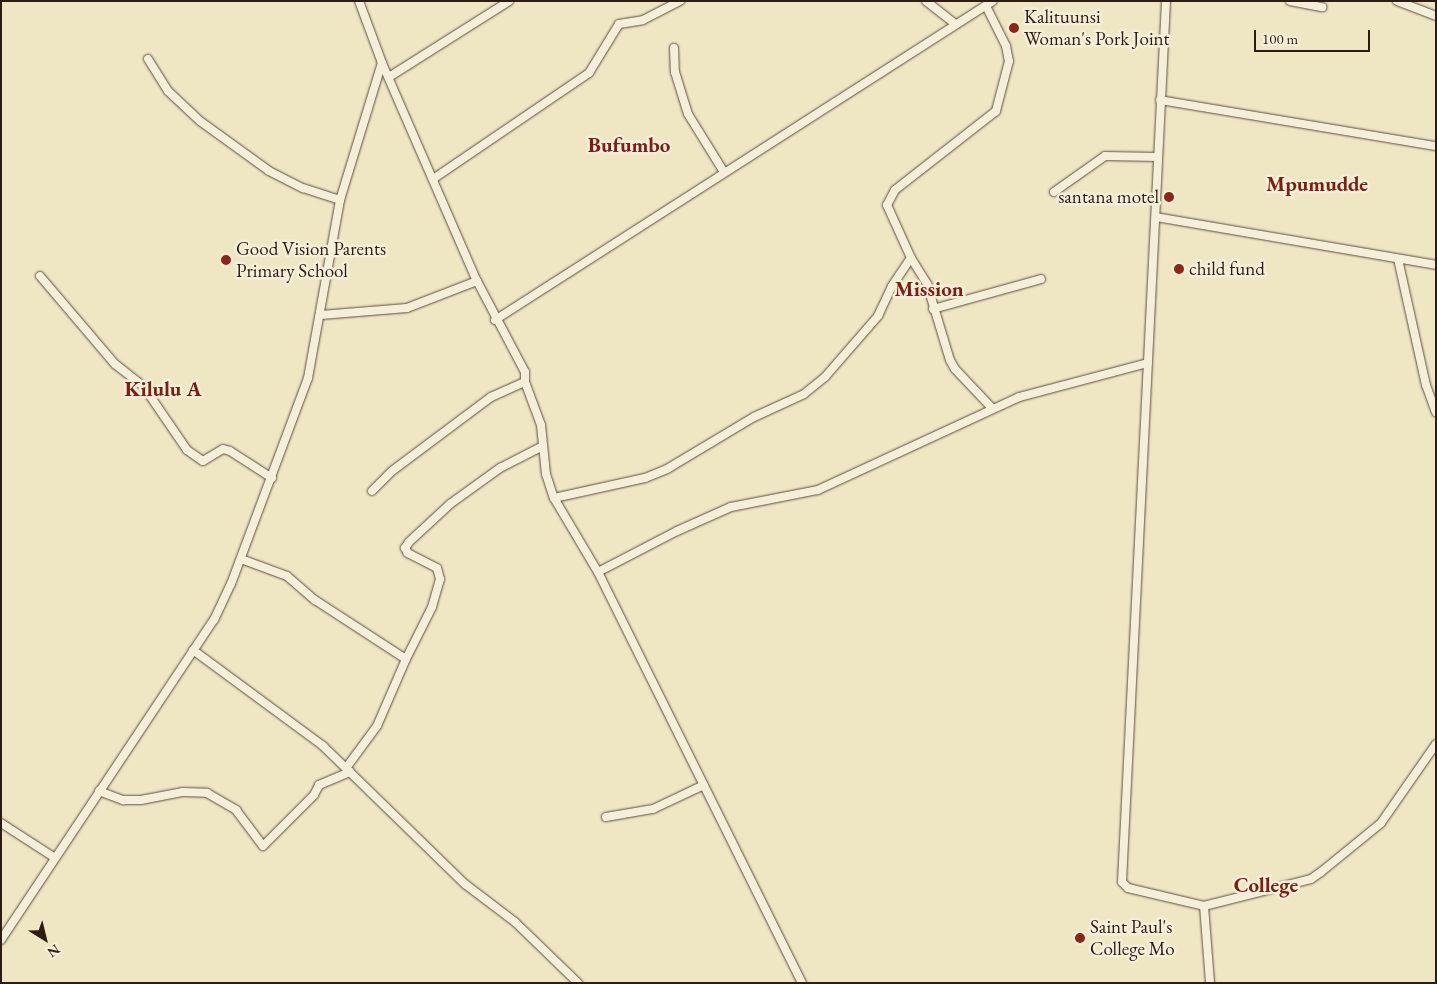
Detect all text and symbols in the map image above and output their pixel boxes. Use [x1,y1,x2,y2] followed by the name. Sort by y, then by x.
[1024,6,1170,50] place label: Kalituunsi Woman's Pork Joint
[1257,20,1373,52] scale bar
[1008,22,1020,34] marker: Kalituunsi Woman's Pork Joint
[1262,29,1298,48] text: 100 m
[588,132,670,158] district label: Bufumbo
[1266,171,1368,197] district label: Mpumudde
[1058,186,1159,208] place label: santana motel
[1163,191,1175,203] marker: santana motel
[236,238,386,282] place label: Good Vision Parents Primary School
[220,254,232,266] marker: Good Vision Parents Primary School
[1189,258,1265,280] place label: child fund
[1173,263,1185,275] marker: child fund
[894,276,964,302] district label: Mission
[124,376,202,402] district label: Kilulu A
[1234,872,1298,898] district label: College
[20,914,70,964] north arrow
[1090,916,1175,960] place label: Saint Paul's College Mo
[1074,932,1086,944] marker: Saint Paul's College Mo
[44,941,64,962] text: N

